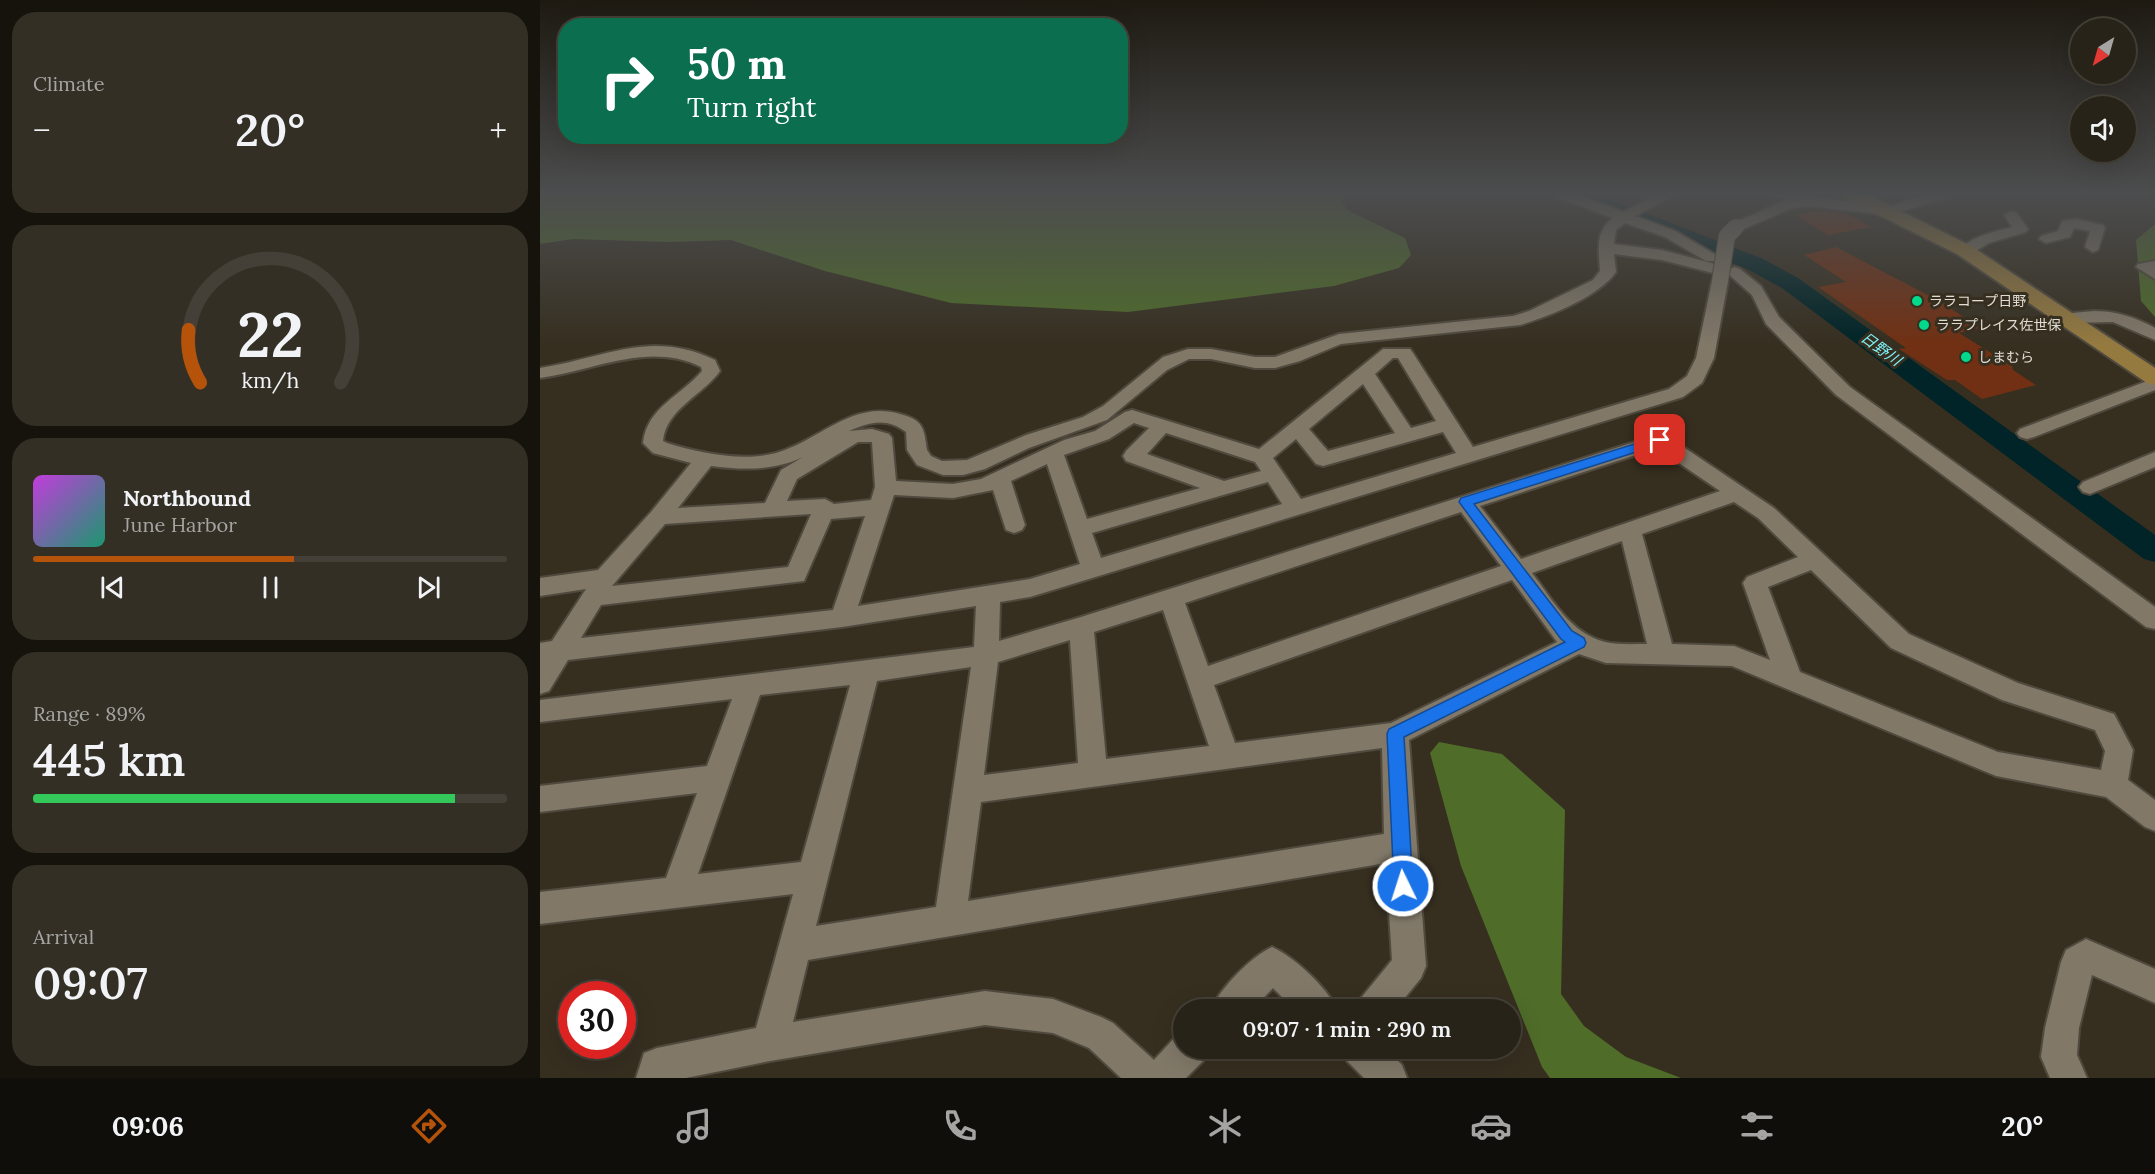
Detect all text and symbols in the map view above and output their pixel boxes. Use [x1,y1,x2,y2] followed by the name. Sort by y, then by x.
[2070,18,2136,84] north arrow
[2070,18,2136,162] map controls
[687,37,786,91] text: 50 m
[588,42,666,120] icon: right
[33,71,105,96] text: Climate
[687,90,816,124] text: Turn right
[2070,96,2136,162] button: sound
[235,101,305,158] text: 20°
[33,109,51,151] text: −
[489,109,507,151] text: +
[1929,292,2026,310] place label: ララコープ日野
[237,294,303,374] text: 22
[1910,294,1924,308] marker: ララコープ日野
[1936,316,2062,334] place label: ララプレイス佐世保
[1917,318,1931,332] marker: ララプレイス佐世保
[1858,328,1907,371] water label: 日野川
[1978,348,2034,366] place label: しまむら
[1959,350,1973,364] marker: しまむら
[241,366,299,394] text: km/h
[1634,414,1685,465] pin
[1643,423,1676,456] icon: arrive
[123,484,251,512] text: Northbound
[123,512,237,537] text: June Harbor
[96,571,129,604] icon: previous
[254,571,287,604] icon: pause
[412,571,445,604] icon: next
[33,701,145,726] text: Range · 89%
[33,731,185,788] text: 445 km
[1371,854,1435,918] position arrow
[33,924,94,949] text: Arrival
[33,954,148,1011] text: 09:07
[558,981,636,1059] speed limit sign: 30
[1243,1015,1451,1043] text: 09:07 · 1 min · 290 m
[408,1105,450,1147] icon: directions
[673,1105,715,1147] icon: music
[939,1105,981,1147] icon: phone
[1204,1105,1246,1147] icon: climate
[1470,1105,1512,1147] icon: car
[1736,1105,1778,1147] icon: filters
[112,1109,184,1143] text: 09:06
[2001,1109,2043,1143] text: 20°

